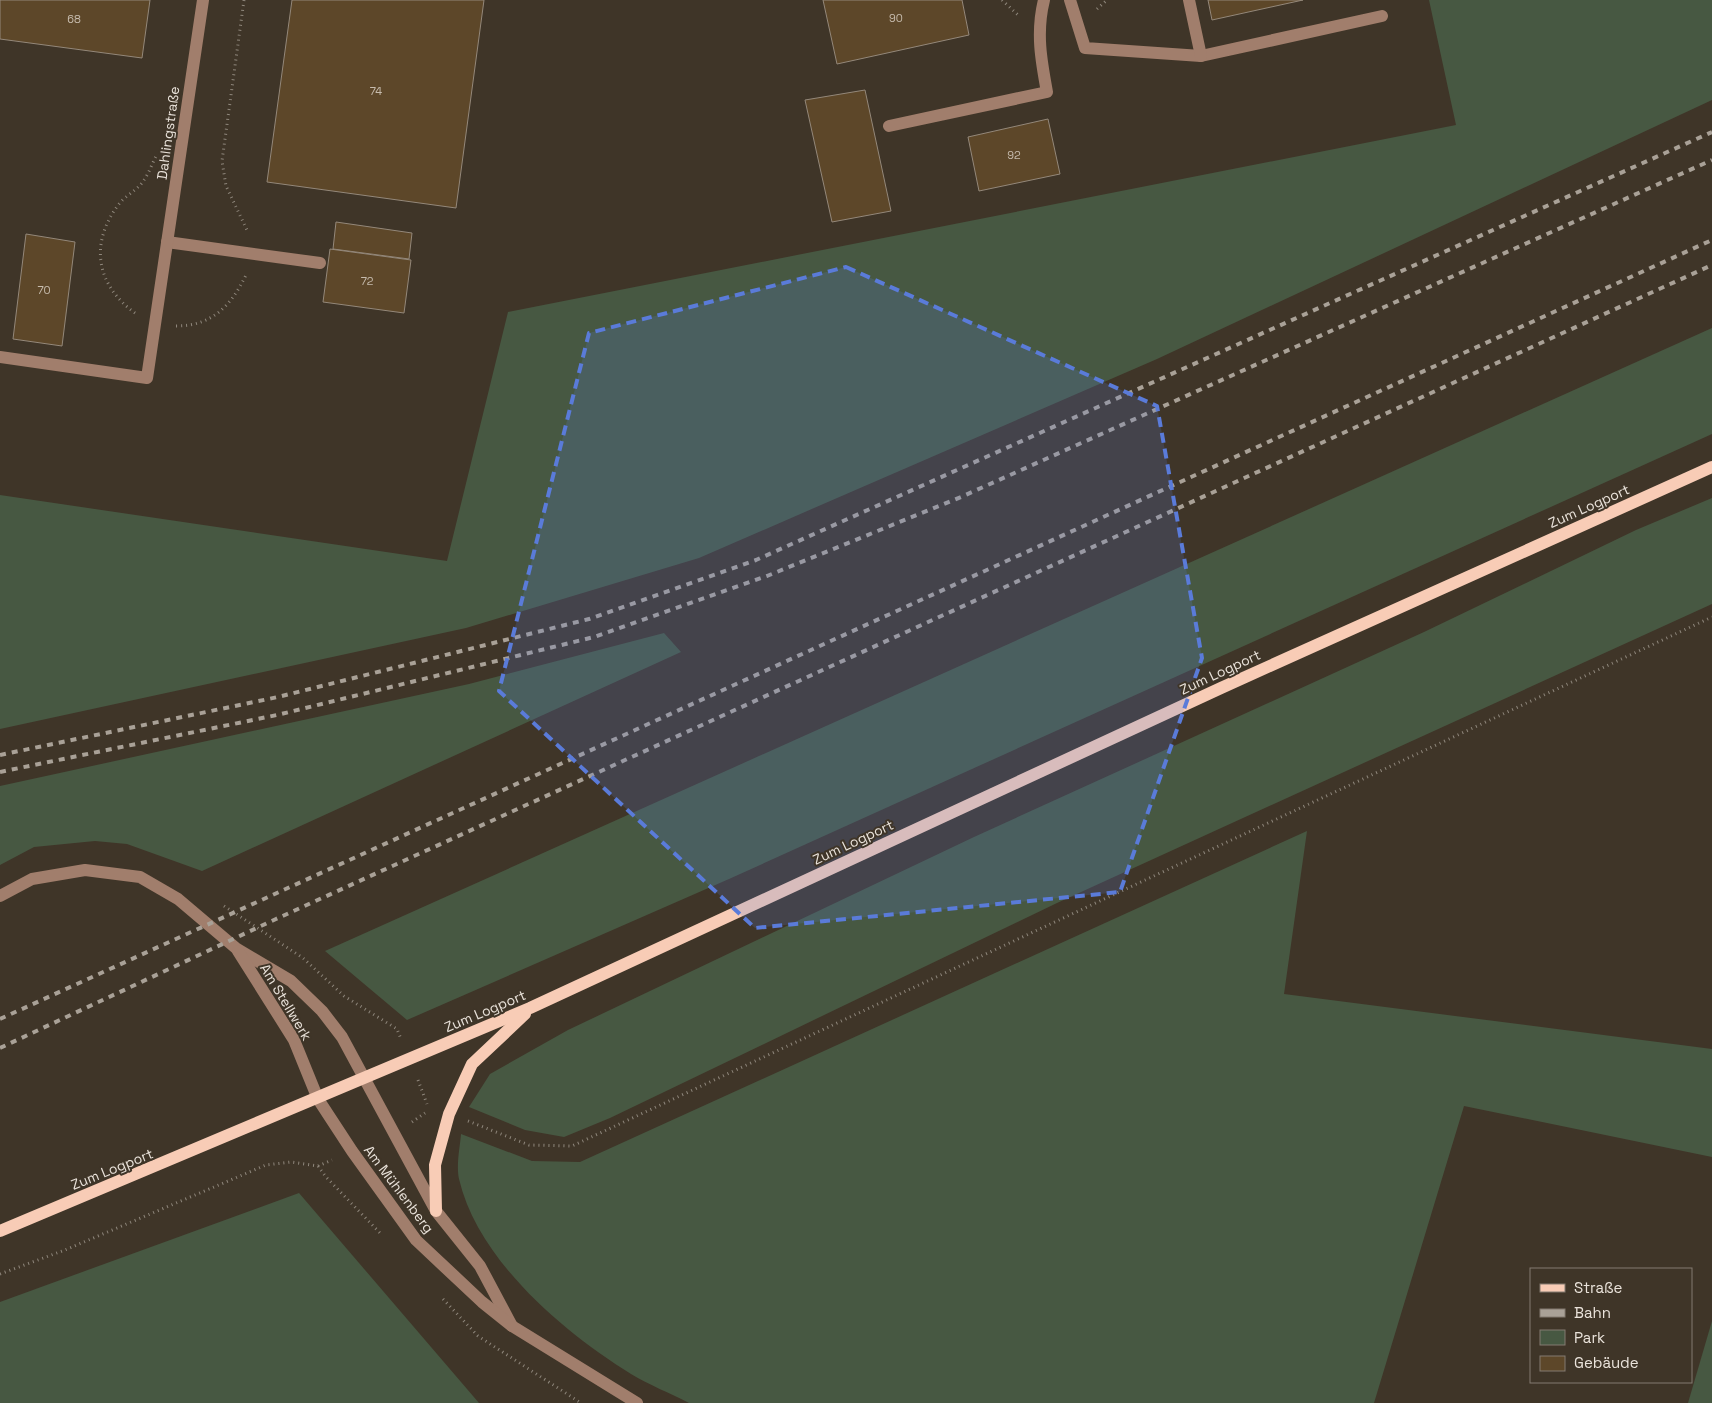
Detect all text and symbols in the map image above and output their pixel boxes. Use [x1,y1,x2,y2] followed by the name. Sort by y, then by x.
[889,11,903,25] house number: 90
[67,12,81,26] house number: 68
[370,84,382,98] house number: 74
[153,85,183,181] street label: Dahlingstraße
[1007,148,1021,162] house number: 92
[361,274,374,288] house number: 72
[37,283,51,297] house number: 70
[1546,480,1632,532] street label: Zum Logport
[1177,645,1263,699] street label: Zum Logport
[810,815,896,869] street label: Zum Logport
[256,960,316,1044] street label: Am Stellwerk
[442,986,528,1036] street label: Zum Logport
[360,1142,438,1236] street label: Am Mühlenberg
[68,1144,156,1194] street label: Zum Logport
[1530,1268,1692,1383] legend
[1574,1278,1623,1297] text: Straße
[1574,1303,1611,1322] text: Bahn
[1574,1328,1605,1347] text: Park
[1574,1353,1639,1372] text: Gebäude

